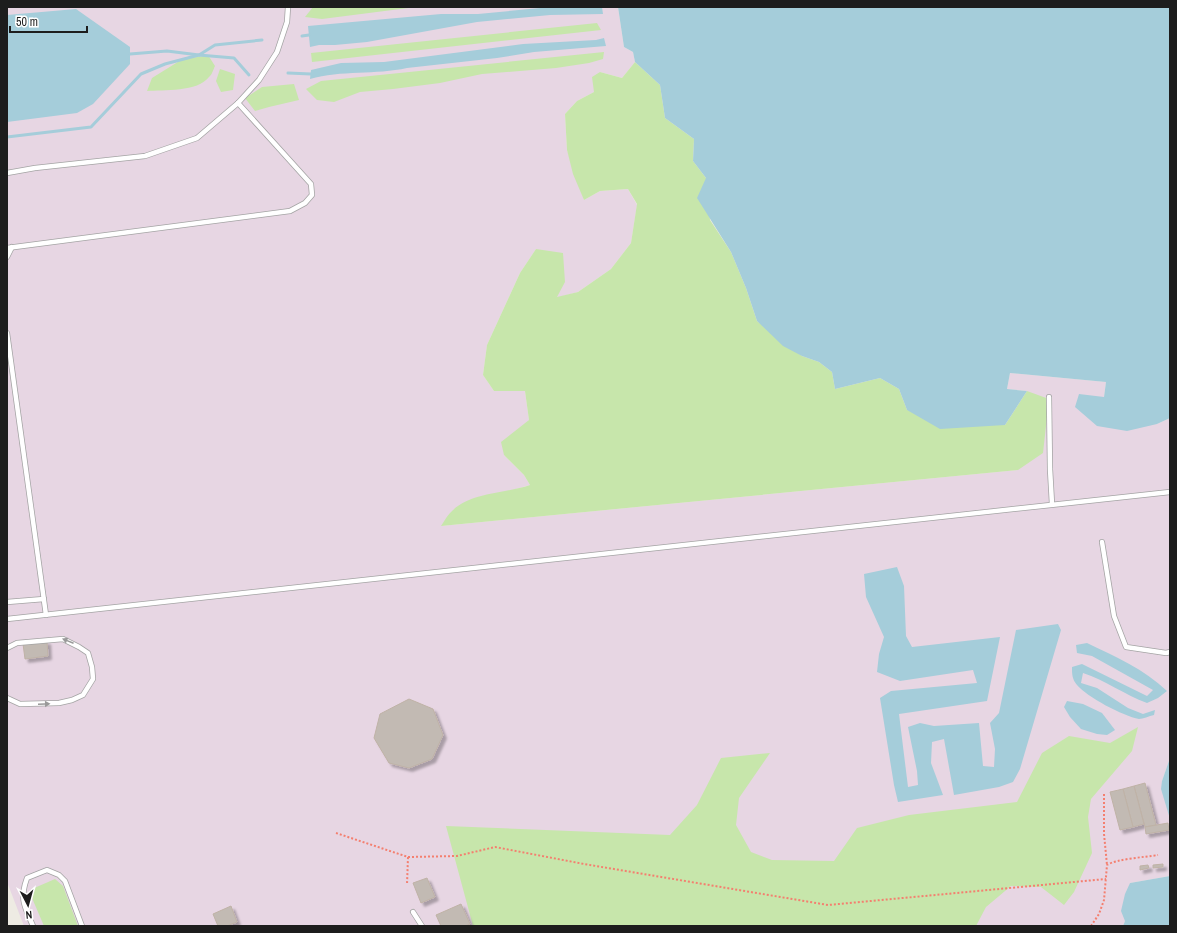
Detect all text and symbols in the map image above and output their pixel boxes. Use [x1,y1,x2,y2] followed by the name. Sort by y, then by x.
[10,8,87,34] scale bar
[16,14,38,30] text: 50 m
[61,638,73,644] one-way arrow
[38,700,50,707] one-way arrow
[8,885,48,925] north arrow
[25,908,33,922] text: N

